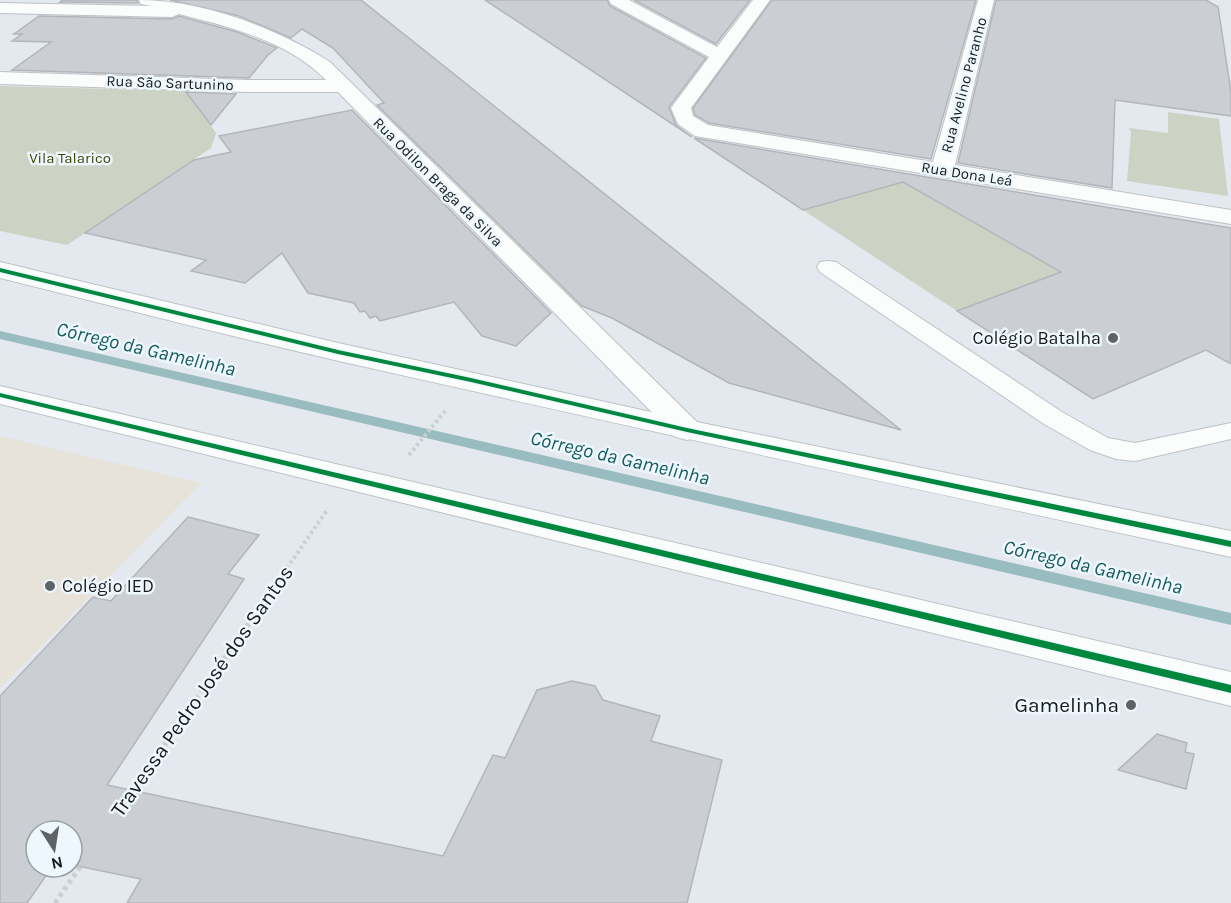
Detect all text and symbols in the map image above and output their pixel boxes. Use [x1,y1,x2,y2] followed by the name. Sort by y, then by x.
[937,15,991,155] street label: Rua Avelino Paranho
[106,72,234,94] street label: Rua São Sartunino
[370,114,506,250] street label: Rua Odilon Braga da Silva
[29,149,111,167] park label: Vila Talarico
[920,158,1014,190] street label: Rua Dona Leá
[54,317,238,381] water label: Córrego da Gamelinha
[973,327,1101,349] place label: Colégio Batalha
[1106,331,1120,345] marker: Colégio Batalha
[528,426,712,490] water label: Córrego da Gamelinha
[1001,535,1185,599] water label: Córrego da Gamelinha
[106,561,298,821] street label: Travessa Pedro José dos Santos
[62,575,154,597] place label: Colégio IED
[43,579,57,593] marker: Colégio IED
[1014,693,1119,717] place label: Gamelinha
[1124,698,1138,712] marker: Gamelinha
[24,819,84,879] north arrow
[49,853,65,874] text: N

